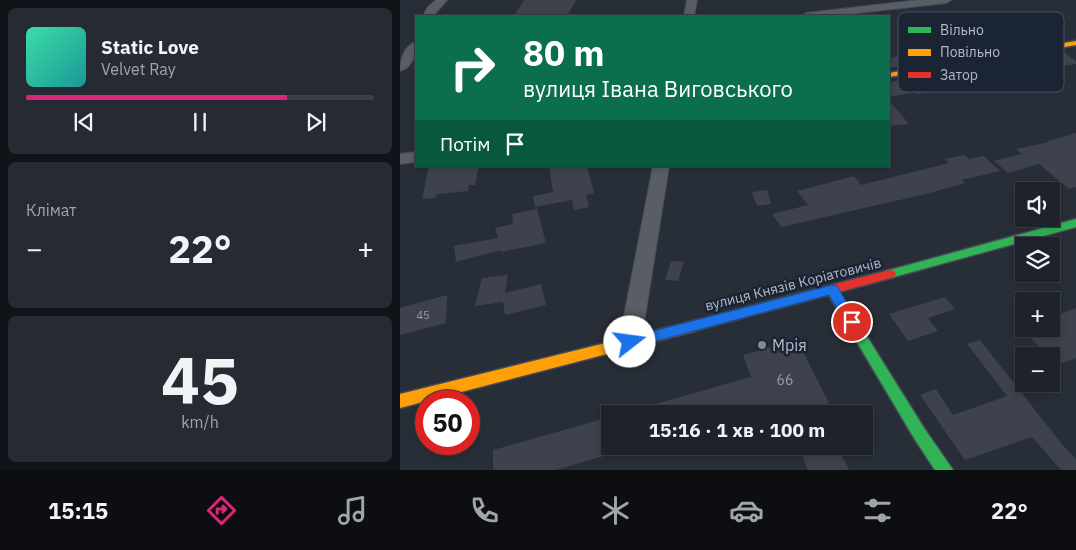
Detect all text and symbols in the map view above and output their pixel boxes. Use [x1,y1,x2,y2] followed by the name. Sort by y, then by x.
[898,12,1064,92] legend
[940,21,984,39] text: Вільно
[523,30,605,76] text: 80 m
[101,35,199,59] text: Static Love
[440,35,505,100] icon: right
[940,43,1000,61] text: Повільно
[101,59,176,79] text: Velvet Ray
[940,66,978,84] text: Затор
[523,74,793,103] text: вулиця Івана Виговського
[70,108,98,136] icon: previous
[186,108,214,136] icon: pause
[302,108,330,136] icon: next
[501,130,529,158] icon: arrive
[440,132,491,156] text: Потім
[1015,182,1060,392] map controls
[1015,182,1060,227] button: sound
[26,200,77,220] text: Клімат
[168,224,232,273] text: 22°
[26,230,43,267] text: −
[357,230,374,267] text: +
[1015,237,1060,282] button: layers
[703,253,883,315] street label: вулиця Князів Коріатовичів
[1015,292,1060,337] button: +
[831,301,873,343] pin
[416,308,430,322] house number: 45
[838,308,866,336] icon: arrive
[603,315,655,367] position arrow
[772,335,807,355] place label: Мрія
[161,337,239,422] text: 45
[756,339,768,351] marker: Мрія
[1015,347,1060,392] button: −
[777,371,793,389] house number: 66
[415,390,480,455] speed limit sign: 50
[181,412,219,432] text: km/h
[649,418,825,442] text: 15:16 · 1 хв · 100 m
[204,493,239,528] icon: directions
[335,493,370,528] icon: music
[467,493,502,528] icon: phone
[598,493,633,528] icon: climate
[729,493,764,528] icon: car
[860,493,895,528] icon: filters
[48,496,108,525] text: 15:15
[991,496,1028,525] text: 22°

